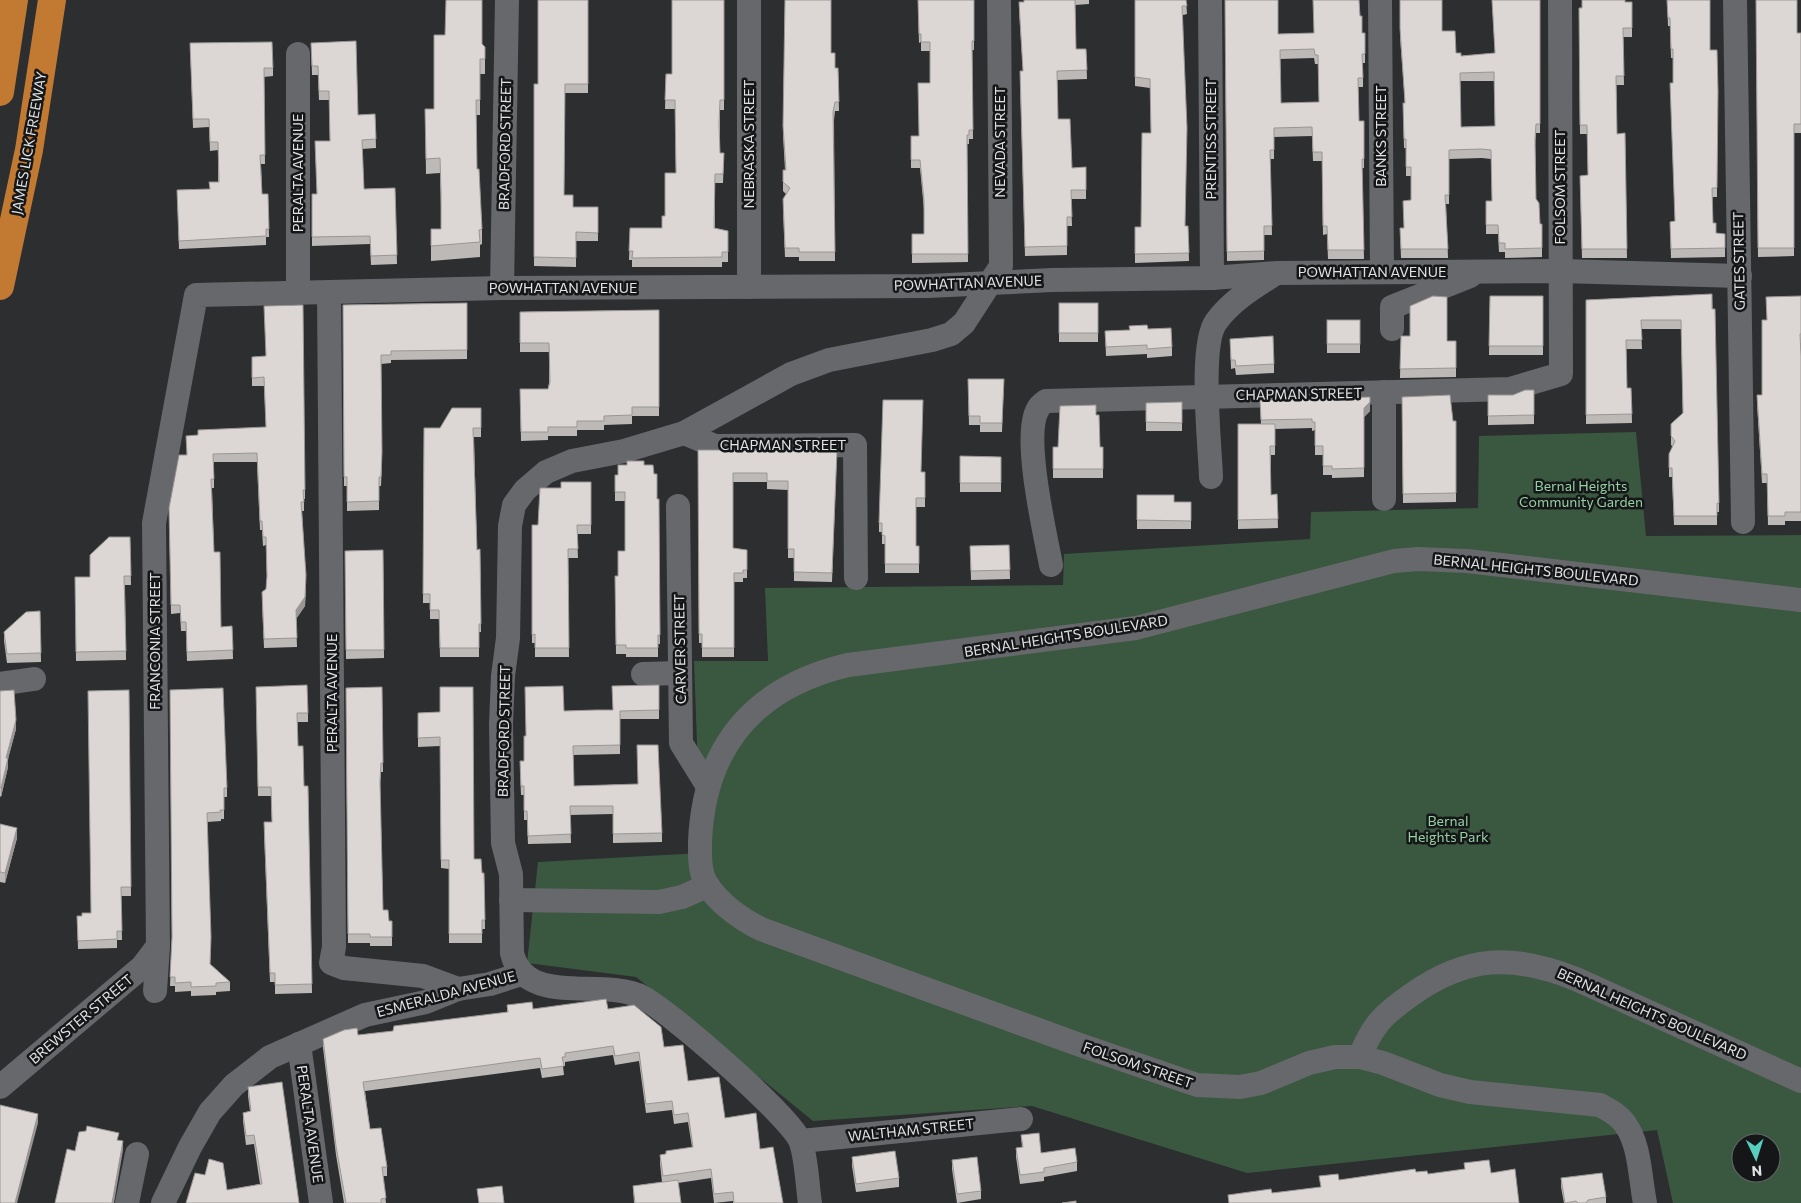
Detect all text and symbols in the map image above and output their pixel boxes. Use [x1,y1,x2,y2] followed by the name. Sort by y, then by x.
[8,70,49,216] street label: JAMES LICK FREEWAY
[495,78,514,210] street label: BRADFORD STREET
[1202,78,1219,200] street label: PRENTISS STREET
[740,80,757,208] street label: NEBRASKA STREET
[1372,85,1389,187] street label: BANKS STREET
[991,86,1008,198] street label: NEVADA STREET
[289,114,306,232] street label: PERALTA AVENUE
[1551,130,1568,244] street label: FOLSOM STREET
[1729,211,1748,311] street label: GATES STREET
[1298,263,1446,280] street label: POWHATTAN AVENUE
[894,271,1042,294] street label: POWHATTAN AVENUE
[489,279,637,296] street label: POWHATTAN AVENUE
[1236,384,1362,403] street label: CHAPMAN STREET
[720,436,846,453] street label: CHAPMAN STREET
[1519,477,1643,510] park label: Bernal Heights Community Garden
[1433,550,1639,589] street label: BERNAL HEIGHTS BOULEVARD
[146,572,163,710] street label: FRANCONIA STREET
[670,594,689,704] street label: CARVER STREET
[963,611,1169,660] street label: BERNAL HEIGHTS BOULEVARD
[323,634,340,752] street label: PERALTA AVENUE
[494,665,513,797] street label: BRADFORD STREET
[1407,812,1489,845] park label: Bernal Heights Park
[1555,964,1750,1063] street label: BERNAL HEIGHTS BOULEVARD
[375,967,517,1020] street label: ESMERALDA AVENUE
[25,970,136,1067] street label: BREWSTER STREET
[1081,1038,1195,1091] street label: FOLSOM STREET
[294,1064,327,1184] street label: PERALTA AVENUE
[847,1114,975,1145] street label: WALTHAM STREET
[1731,1133,1781,1183] north arrow
[1751,1163,1763,1180] text: N

